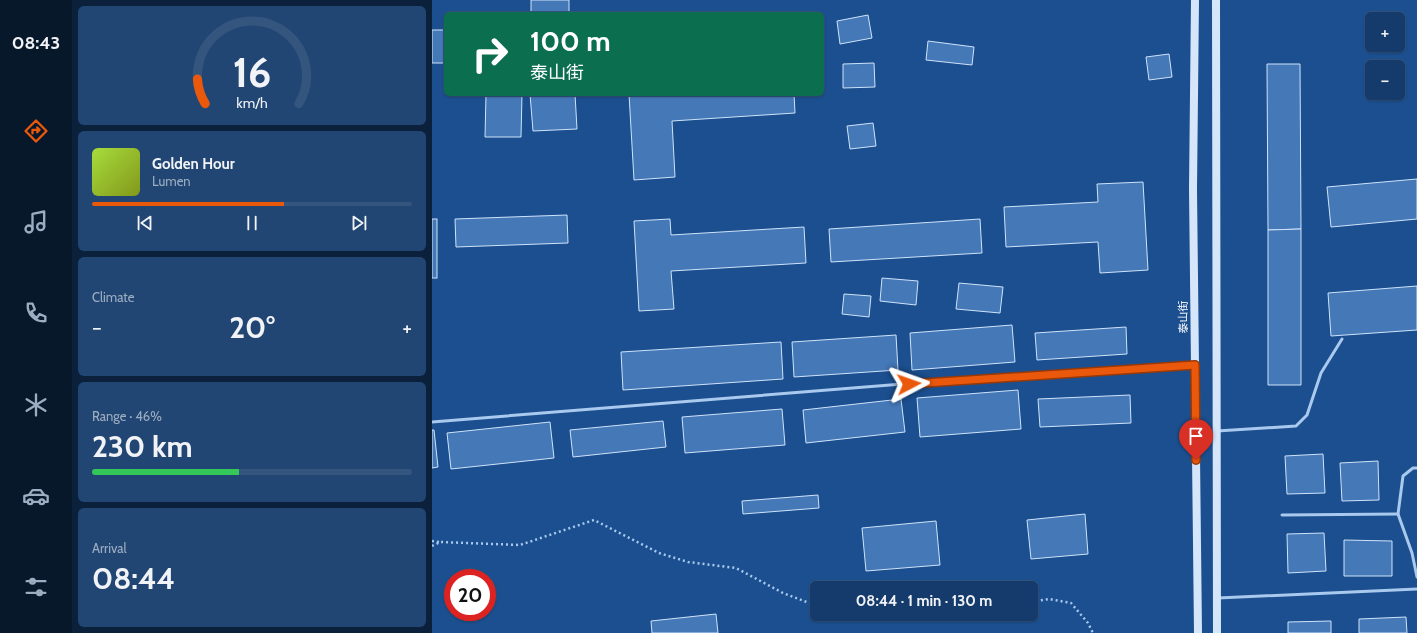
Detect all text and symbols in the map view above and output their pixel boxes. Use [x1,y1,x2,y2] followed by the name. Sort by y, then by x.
[1365,12,1405,100] map controls
[1365,12,1405,52] button: +
[530,24,611,58] text: 100 m
[464,28,516,80] icon: right
[12,32,60,54] text: 08:43
[233,47,271,97] text: 16
[1365,60,1405,100] button: −
[530,62,584,84] text: 泰山街
[236,93,268,111] text: km/h
[22,117,50,145] icon: directions
[152,155,235,173] text: Golden Hour
[152,173,191,189] text: Lumen
[22,208,50,236] icon: music
[134,212,156,234] icon: previous
[241,212,263,234] icon: pause
[348,212,370,234] icon: next
[92,289,134,305] text: Climate
[22,299,50,327] icon: phone
[1176,300,1190,334] street label: 泰山街
[229,309,275,346] text: 20°
[92,314,102,341] text: −
[402,314,412,341] text: +
[888,363,930,405] position arrow
[22,391,50,419] icon: climate
[92,408,162,424] text: Range · 46%
[1179,419,1213,460] pin
[1185,425,1207,447] icon: arrive
[92,428,193,465] text: 230 km
[22,482,50,510] icon: car
[92,540,127,556] text: Arrival
[92,560,175,597] text: 08:44
[444,569,496,621] speed limit sign: 20
[22,573,50,601] icon: filters
[856,592,992,610] text: 08:44 · 1 min · 130 m

